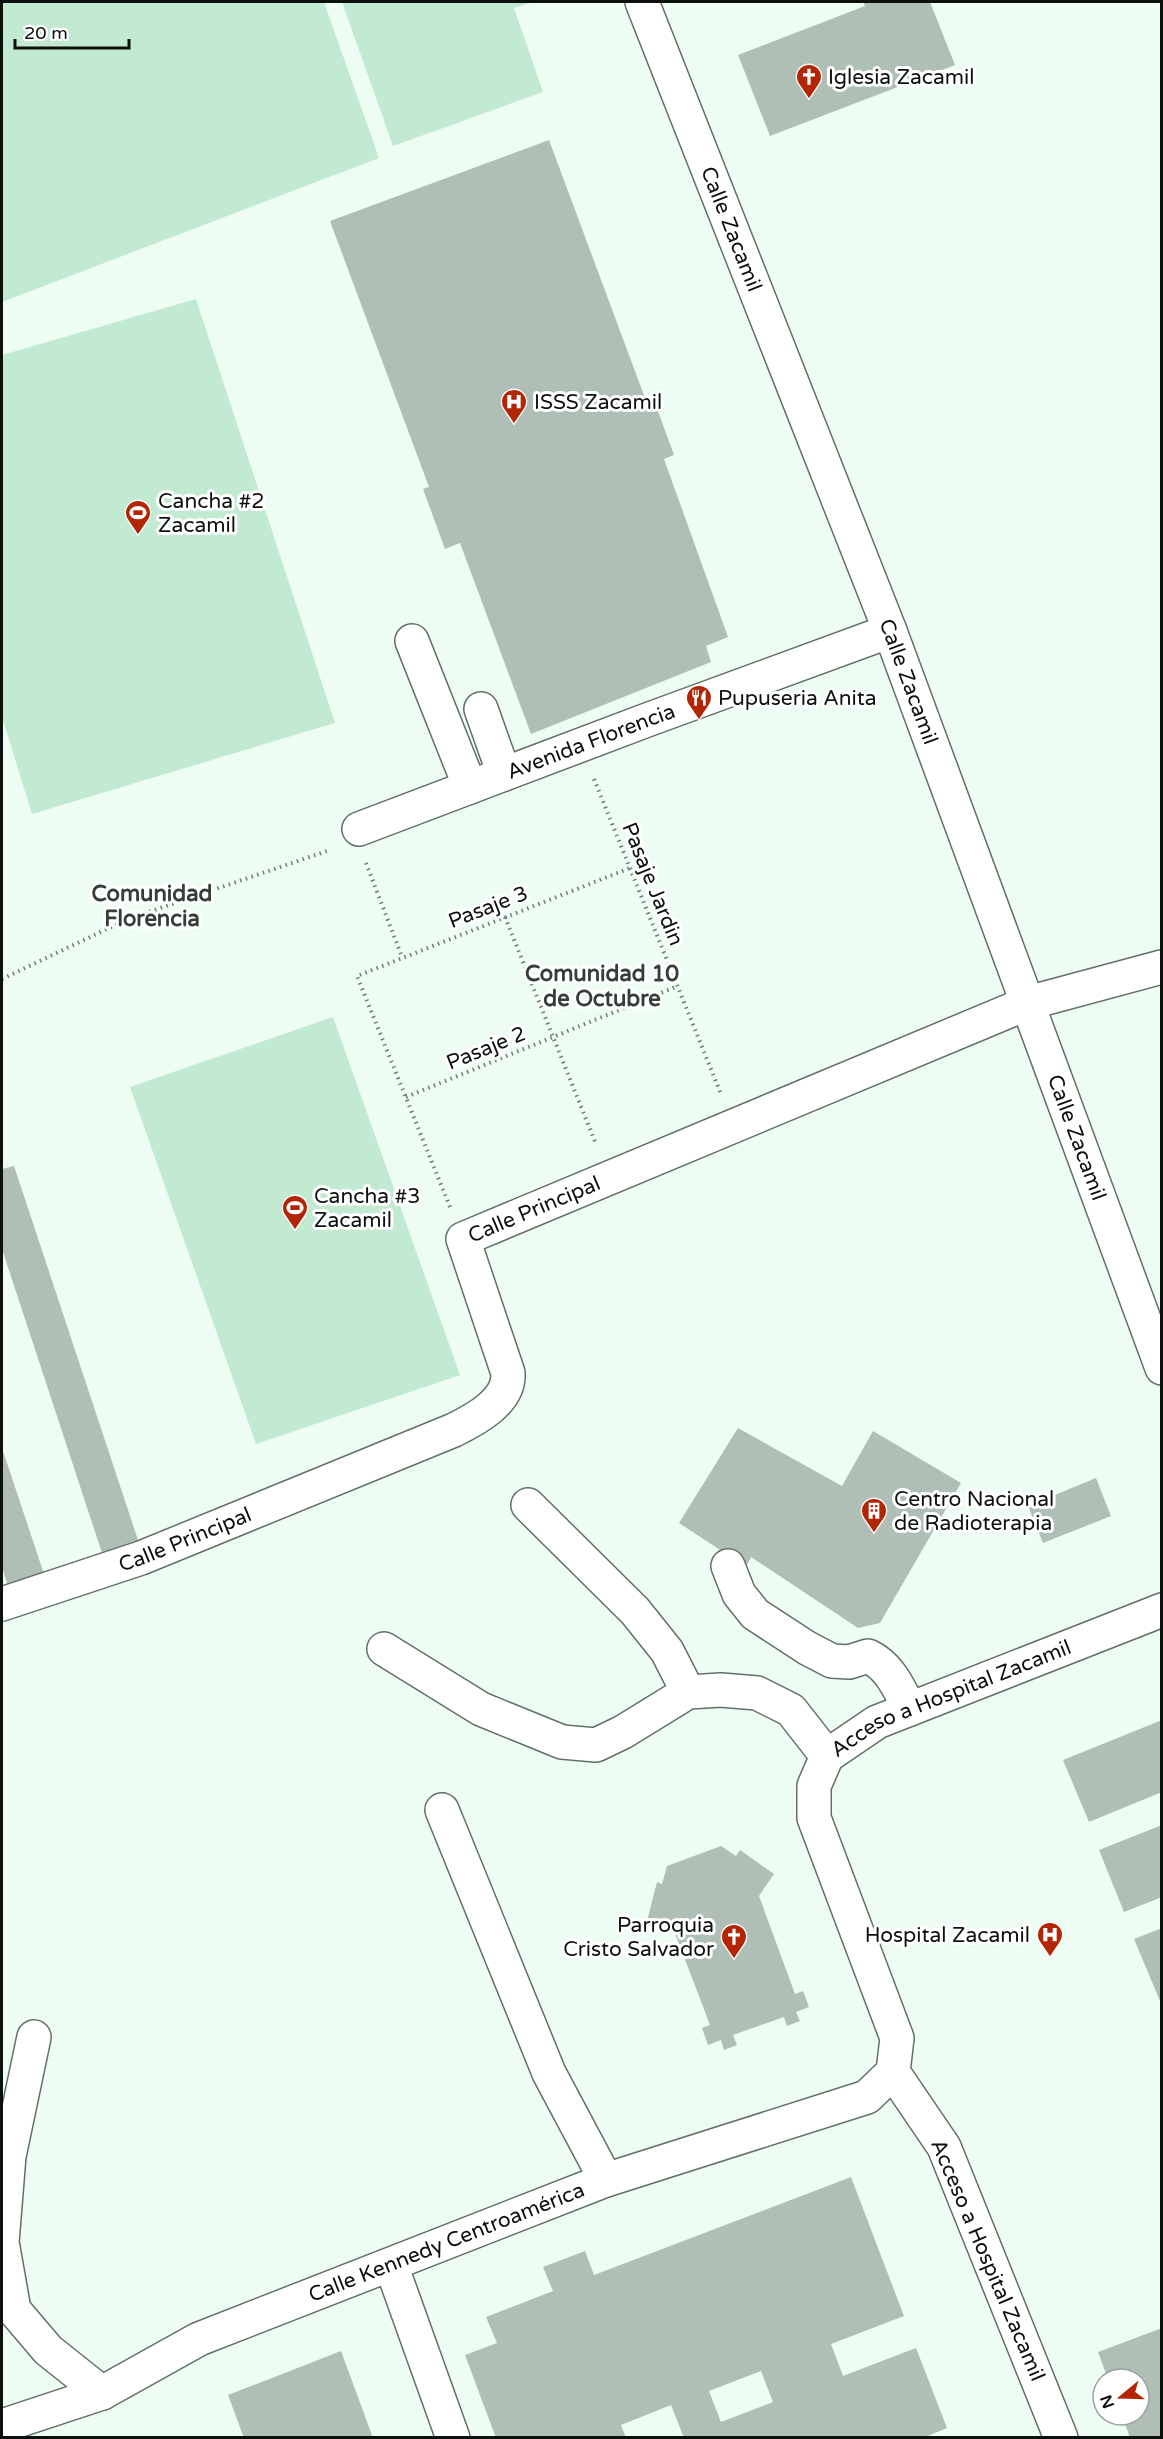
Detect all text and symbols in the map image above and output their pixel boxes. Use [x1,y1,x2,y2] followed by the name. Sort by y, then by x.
[15,12,129,50] scale bar
[24,22,68,44] text: 20 m
[794,62,824,100] church icon: Iglesia Zacamil
[828,65,975,90] place label: Iglesia Zacamil
[695,163,767,295] street label: Calle Zacamil
[499,387,529,425] hospital icon: ISSS Zacamil
[534,390,662,415] place label: ISSS Zacamil
[158,489,264,538] place label: Cancha #2 Zacamil
[123,498,153,536] sports icon: Cancha #2 Zacamil
[873,615,943,748] street label: Calle Zacamil
[684,683,714,721] restaurant icon: Pupuseria Anita
[718,686,877,711] place label: Pupuseria Anita
[504,699,679,785] street label: Avenida Florencia
[617,819,689,949] street label: Pasaje Jardin
[92,881,212,932] district label: Comunidad Florencia
[445,881,531,934] street label: Pasaje 3
[525,961,679,1012] district label: Comunidad 10 de Octubre
[443,1021,529,1076] street label: Pasaje 2
[1042,1071,1111,1204] street label: Calle Zacamil
[464,1171,604,1248] street label: Calle Principal
[314,1184,420,1233] place label: Cancha #3 Zacamil
[280,1193,310,1231] sports icon: Cancha #3 Zacamil
[894,1487,1054,1536] place label: Centro Nacional de Radioterapia
[859,1496,889,1534] building icon: Centro Nacional de Radioterapia
[115,1502,255,1578] street label: Calle Principal
[826,1635,1075,1763] street label: Acceso a Hospital Zacamil
[563,1913,714,1962] place label: Parroquia Cristo Salvador
[1035,1920,1065,1958] hospital icon: Hospital Zacamil
[719,1922,749,1960] church icon: Parroquia Cristo Salvador
[865,1923,1030,1948] place label: Hospital Zacamil
[925,2135,1050,2385] street label: Acceso a Hospital Zacamil
[305,2178,588,2308] street label: Calle Kennedy Centroamérica
[1091,2367,1151,2427] north arrow
[1096,2392,1119,2411] text: N

